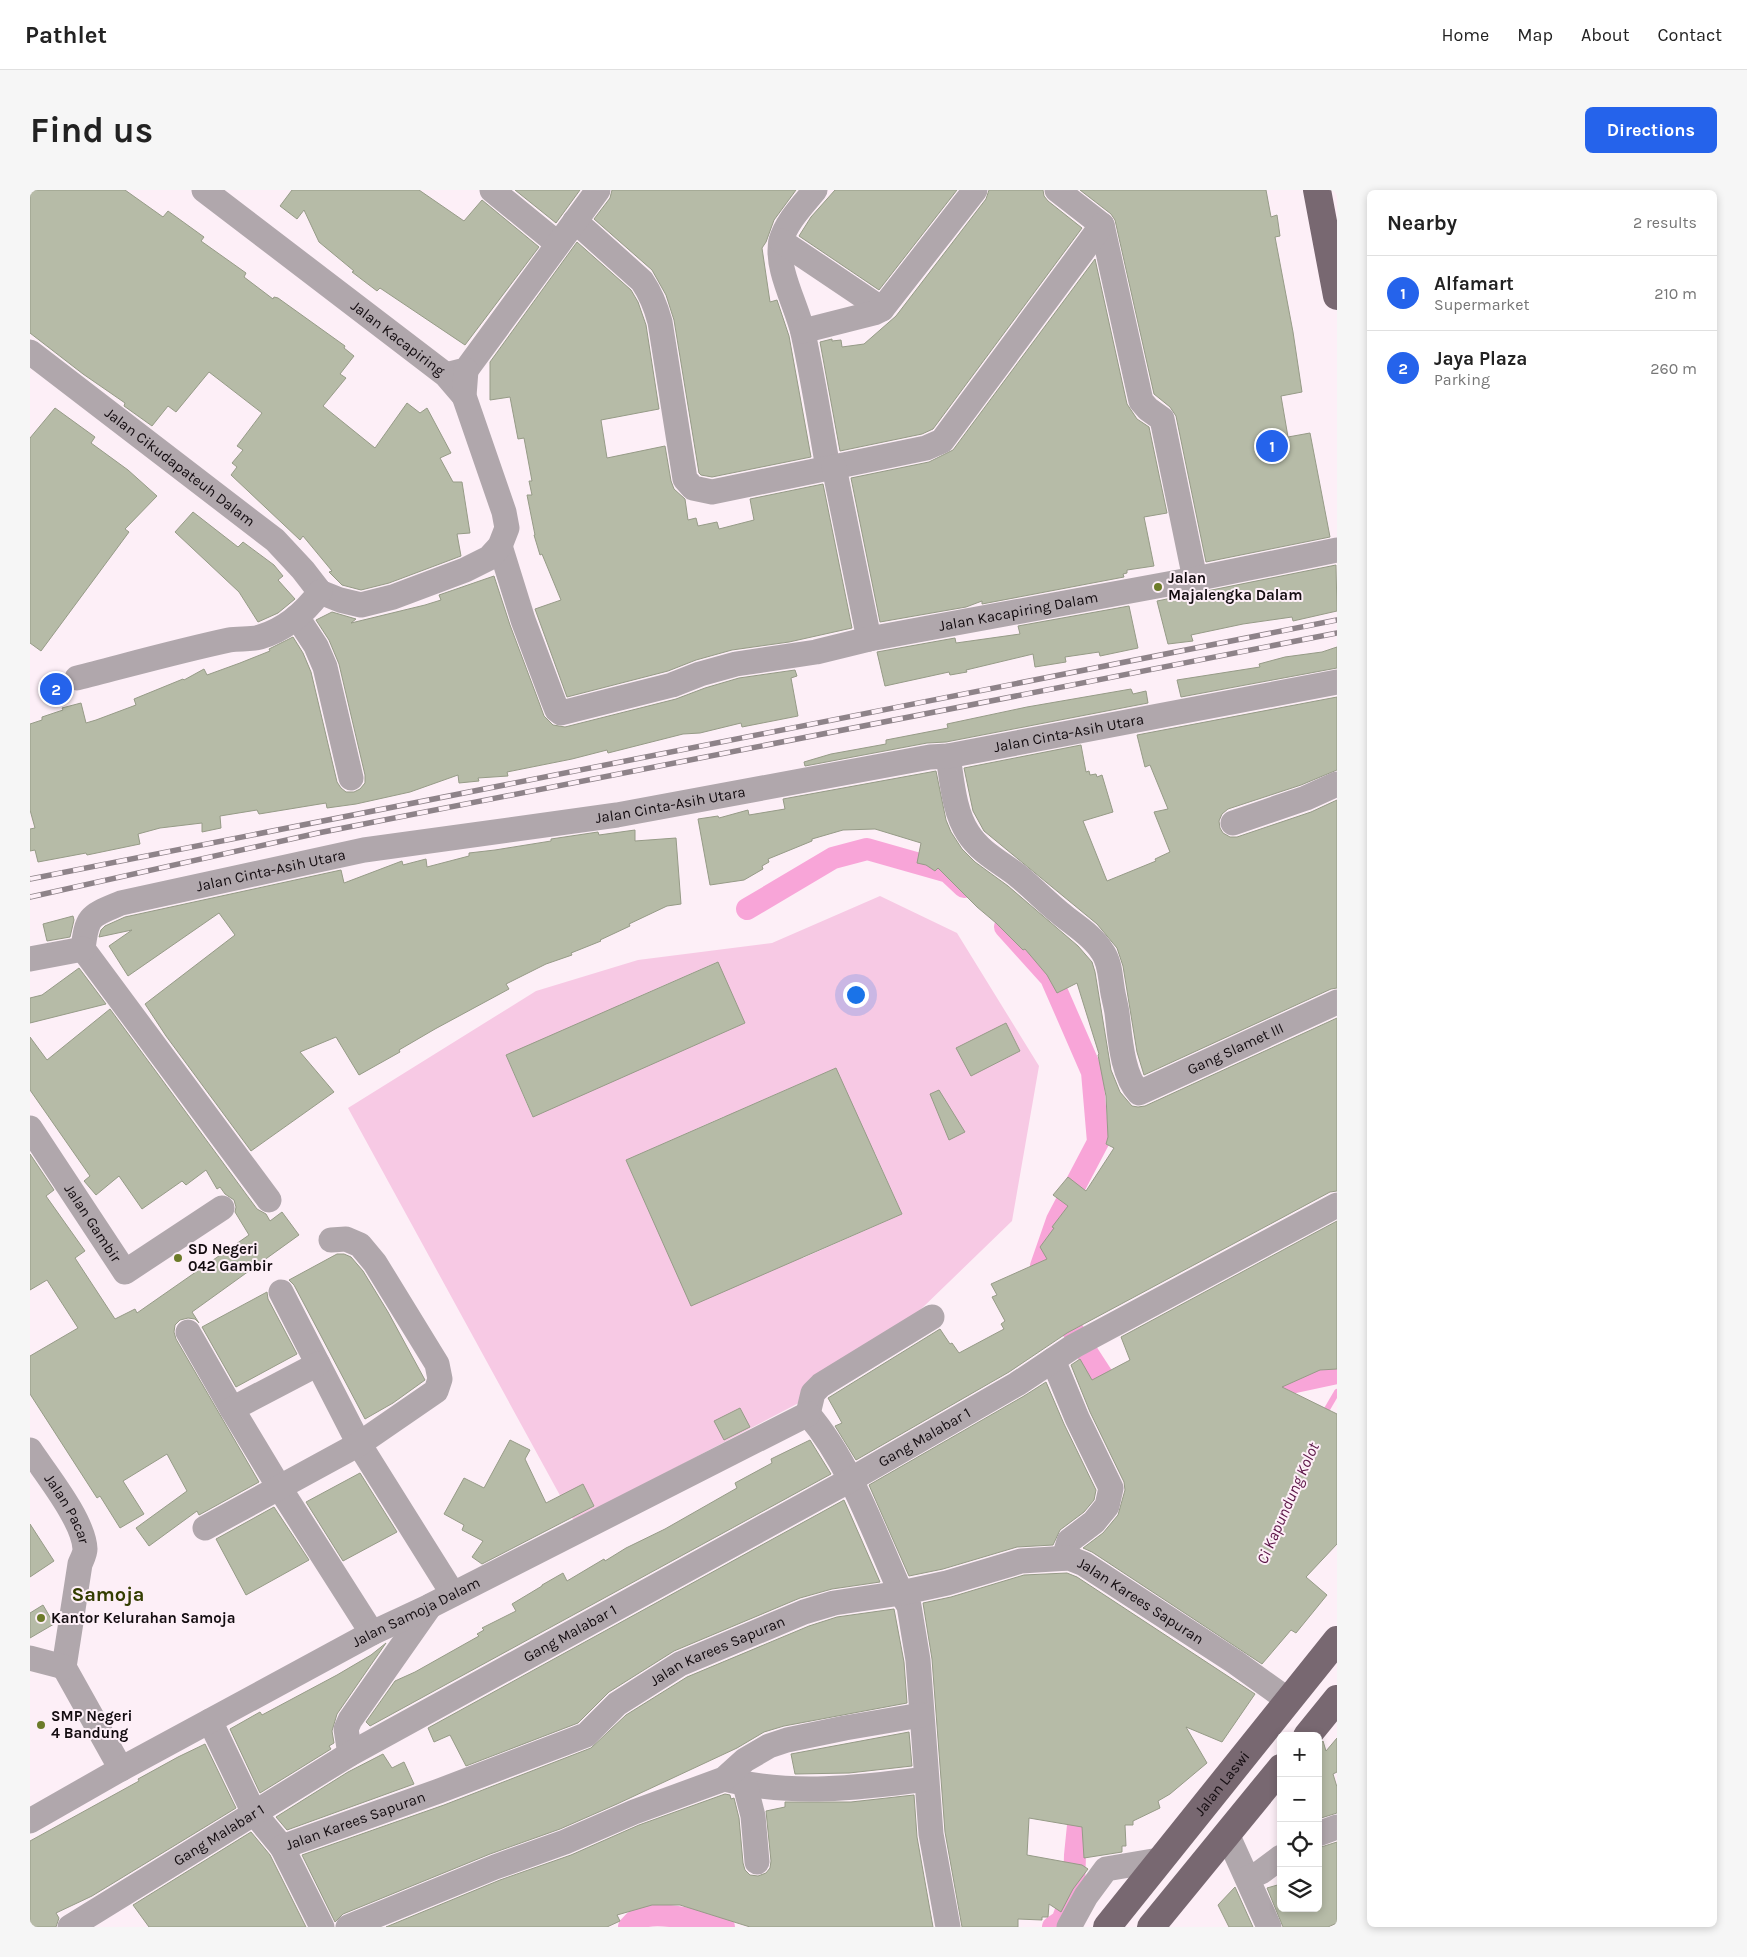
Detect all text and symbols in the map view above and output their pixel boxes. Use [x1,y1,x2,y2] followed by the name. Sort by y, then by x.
[25,21,107,49] text: Pathlet
[1441,24,1489,46] text: Home
[1517,24,1553,46] text: Map
[1581,24,1630,46] text: About
[1658,24,1722,46] text: Contact
[1585,107,1717,153] button: Directions
[30,110,153,151] text: Find us
[1387,211,1457,235] text: Nearby
[1633,213,1697,232] text: 2 results
[1434,273,1514,295] text: Alfamart
[1400,284,1406,303] text: 1
[1654,284,1697,303] text: 210 m
[1434,295,1530,314] text: Supermarket
[347,297,449,380] street label: Jalan Kacapiring
[1434,348,1527,370] text: Jaya Plaza
[1398,359,1408,378] text: 2
[1650,359,1697,378] text: 260 m
[1434,370,1490,389] text: Parking
[101,404,259,530] street label: Jalan Cikudapateuh Dalam
[1256,427,1288,465] pin: 1
[1168,569,1302,604] place label: Jalan Majalengka Dalam
[1152,581,1164,593] marker: Jalan Majalengka Dalam
[937,588,1100,635] street label: Jalan Kacapiring Dalam
[40,670,72,708] pin: 2
[992,710,1145,756] street label: Jalan Cinta-Asih Utara
[594,782,747,827] street label: Jalan Cinta-Asih Utara
[195,845,347,895] street label: Jalan Cinta-Asih Utara
[843,982,869,1008] your location
[1184,1019,1287,1079] street label: Gang Slamet III
[60,1181,125,1266] street label: Jalan Gambir
[188,1240,273,1275] place label: SD Negeri 042 Gambir
[172,1252,184,1264] marker: SD Negeri 042 Gambir
[875,1404,974,1471] street label: Gang Malabar 1
[1252,1439,1323,1567] water label: Ci Kapundung Kolot
[41,1470,93,1546] street label: Jalan Pacar
[1075,1553,1207,1648] street label: Jalan Karees Sapuran
[349,1573,483,1651] street label: Jalan Samoja Dalam
[71,1583,145,1606] district label: Samoja
[520,1601,620,1666] street label: Gang Malabar 1
[51,1609,236,1627] place label: Kantor Kelurahan Samoja
[35,1612,47,1624] marker: Kantor Kelurahan Samoja
[646,1612,788,1690] street label: Jalan Karees Sapuran
[51,1707,132,1742] place label: SMP Negeri 4 Bandung
[35,1719,47,1731] marker: SMP Negeri 4 Bandung
[1277,1732,1322,1912] map controls
[1277,1732,1322,1777] button: +
[1191,1747,1253,1819] street label: Jalan Laswi
[1277,1777,1322,1822] button: −
[283,1788,428,1854] street label: Jalan Karees Sapuran
[170,1800,268,1870] street label: Gang Malabar 1
[1277,1822,1322,1867] button: locate
[1277,1867,1322,1912] button: layers

